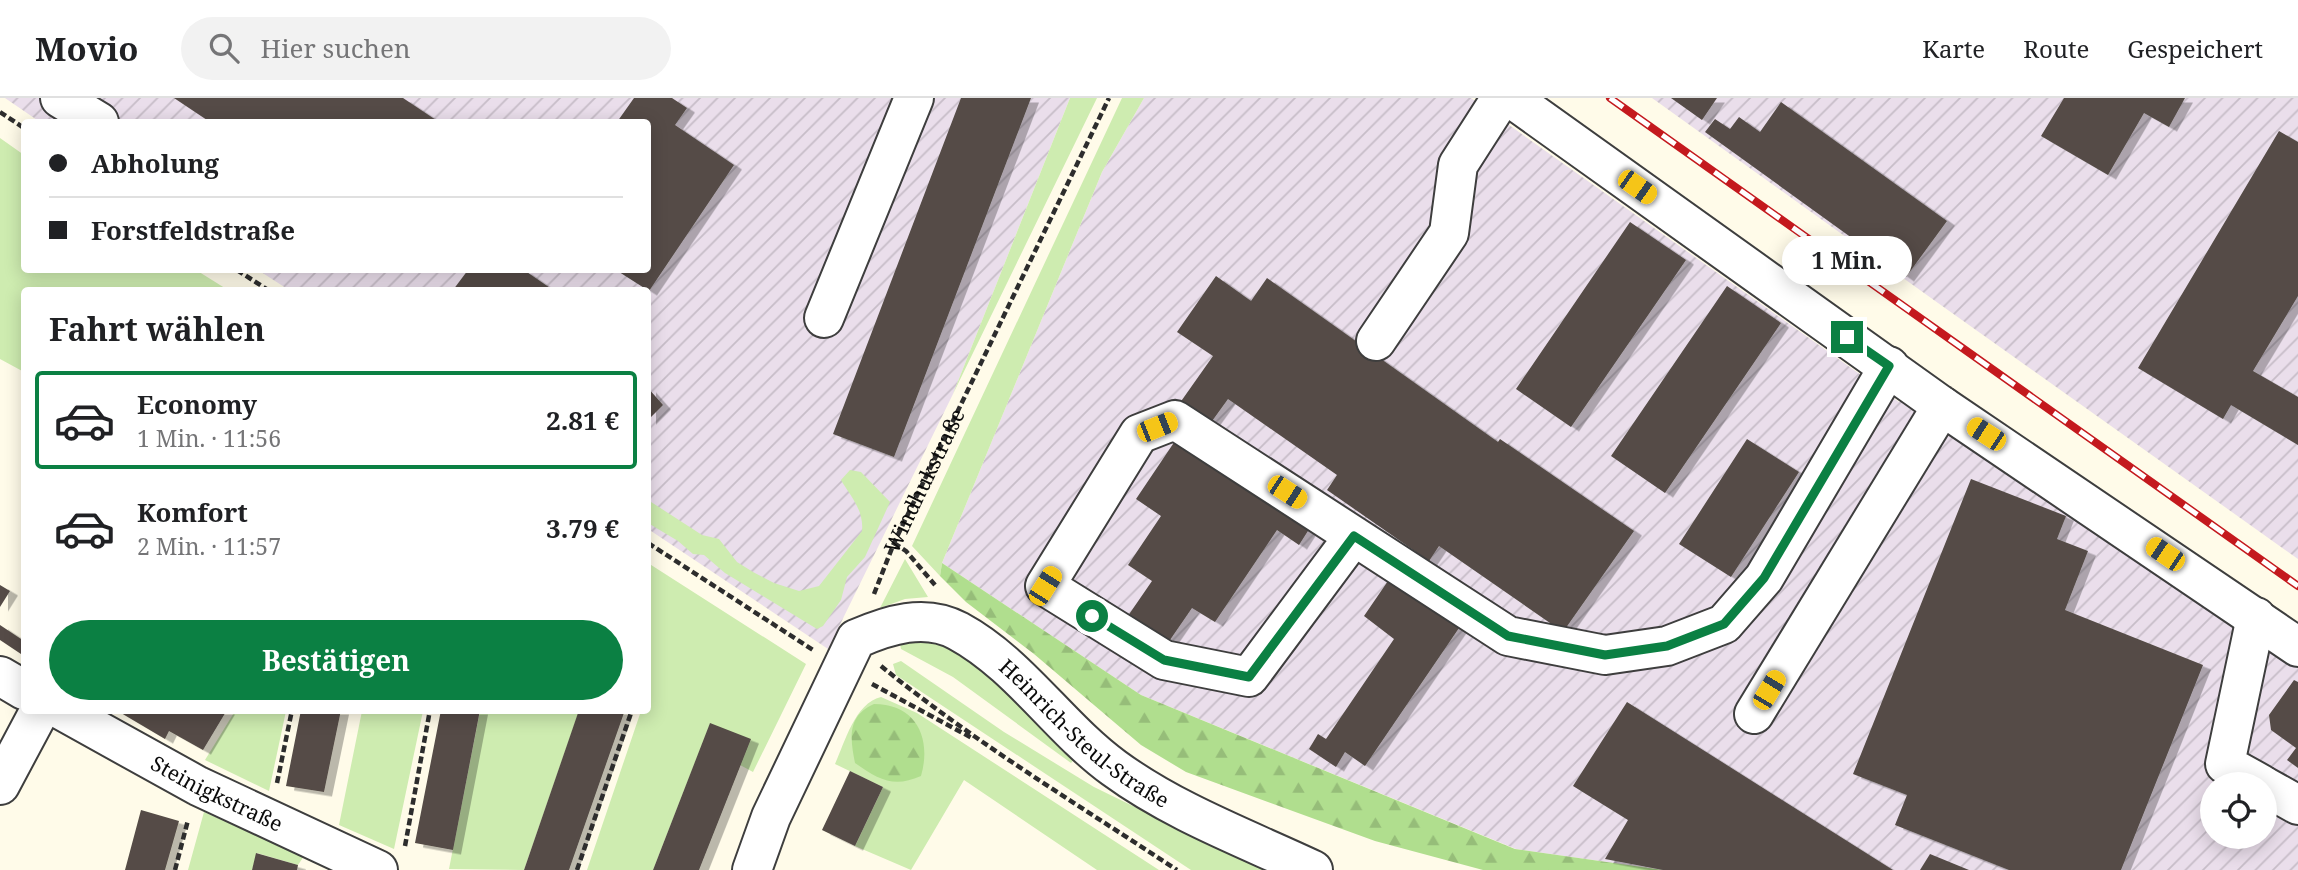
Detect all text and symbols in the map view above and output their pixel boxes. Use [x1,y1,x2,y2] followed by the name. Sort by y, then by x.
[181,17,671,80] search box
[35,26,139,71] text: Movio
[205,29,243,67] icon: search
[261,30,411,66] text: Hier suchen
[1922,32,1985,65] text: Karte
[2023,32,2089,65] text: Route
[2127,32,2263,65] text: Gespeichert
[91,145,219,181] text: Abholung
[1614,166,1661,208] car
[91,212,295,248] text: Forstfeldstraße
[1782,236,1912,285] callout: 1 Min.
[1811,244,1883,276] text: 1 Min.
[49,307,265,350] text: Fahrt wählen
[1831,321,1863,353] route end
[137,386,257,422] text: Economy
[53,389,116,452] icon: car
[546,402,619,438] text: 2.81 €
[877,404,971,558] street label: Windhukstraße
[1134,409,1181,445] car
[1963,414,2010,454] car
[137,422,281,454] text: 1 Min. · 11:56
[1264,472,1311,512] car
[137,494,248,530] text: Komfort
[53,497,116,560] icon: car
[546,510,619,546] text: 3.79 €
[137,530,281,562] text: 2 Min. · 11:57
[2142,534,2189,574] car
[1025,563,1066,609] car
[1076,600,1108,632] route start
[49,620,623,700] button: Bestätigen
[993,652,1174,814] street label: Heinrich-Steul-Straße
[1750,667,1789,713] car
[146,749,287,838] street label: Steinigkstraße
[2200,772,2277,849] map controls
[2200,772,2277,849] button: locate

